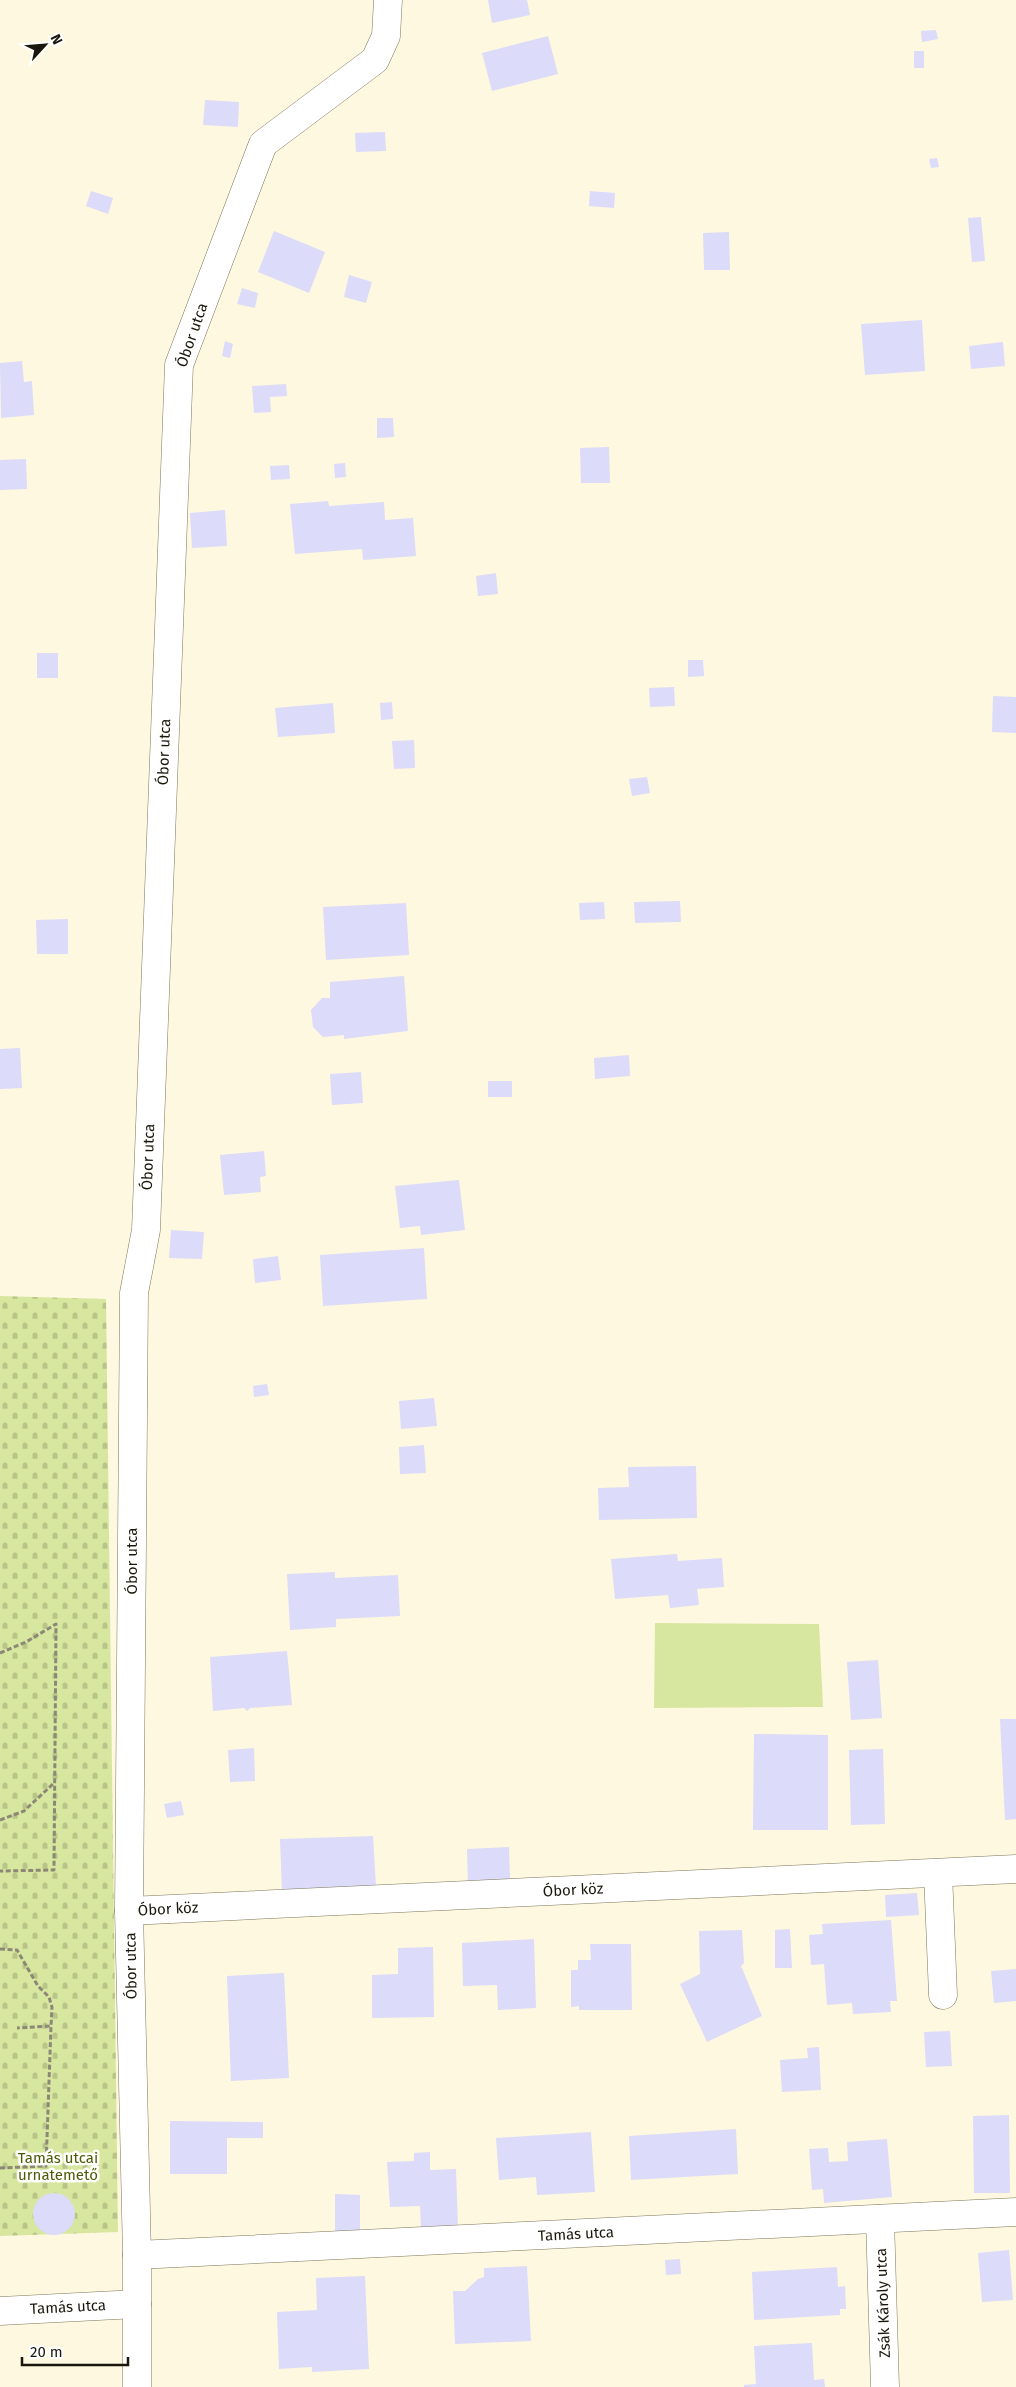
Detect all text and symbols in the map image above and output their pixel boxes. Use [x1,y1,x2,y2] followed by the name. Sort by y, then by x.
[20,20,70,70] north arrow
[47,32,66,47] text: N
[173,300,211,370] street label: Óbor utca
[154,718,174,786] street label: Óbor utca
[138,1123,158,1191] street label: Óbor utca
[123,1528,141,1594] street label: Óbor utca
[542,1879,604,1901] street label: Óbor köz
[137,1898,199,1920] street label: Óbor köz
[121,1932,141,2000] street label: Óbor utca
[18,2149,98,2184] park label: Tamás utcai urnatemető
[538,2223,614,2245] street label: Tamás utca
[872,2248,894,2358] street label: Zsák Károly utca
[30,2296,106,2318] street label: Tamás utca
[22,2334,129,2366] scale bar
[30,2343,63,2361] text: 20 m

